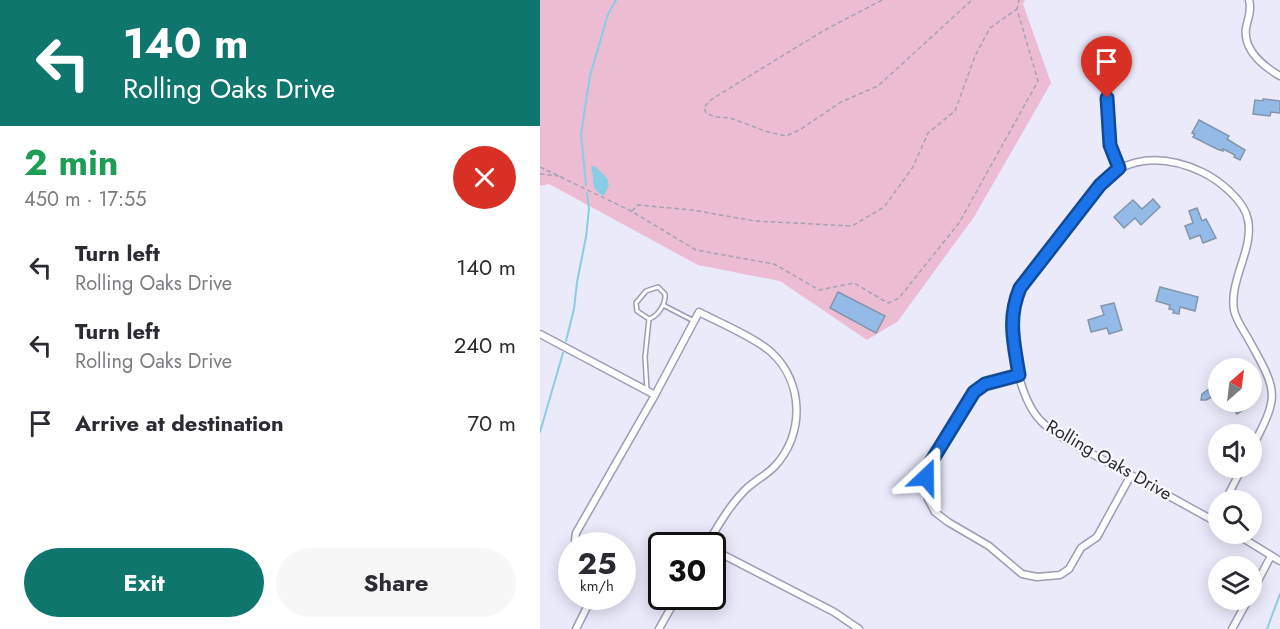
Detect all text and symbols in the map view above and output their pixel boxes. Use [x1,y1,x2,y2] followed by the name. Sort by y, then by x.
[123,13,249,74] text: 140 m
[24,24,102,102] icon: left
[1081,36,1132,98] pin
[1090,45,1123,78] icon: arrive
[123,69,335,108] text: Rolling Oaks Drive
[24,136,119,188] text: 2 min
[453,146,516,209] button: close
[24,185,147,214] text: 450 m · 17:55
[75,237,160,269] text: Turn left
[24,251,57,284] icon: left
[456,251,516,283] text: 140 m
[75,269,232,298] text: Rolling Oaks Drive
[75,315,160,347] text: Turn left
[24,329,57,362] icon: left
[454,329,516,361] text: 240 m
[75,347,232,376] text: Rolling Oaks Drive
[1208,358,1262,412] north arrow
[1208,358,1262,610] map controls
[24,407,57,440] icon: arrive
[75,407,284,439] text: Arrive at destination
[467,407,516,439] text: 70 m
[1041,413,1177,507] street label: Rolling Oaks Drive
[1208,424,1262,478] button: sound
[894,445,958,509] position arrow
[1208,490,1262,544] button: search
[648,532,726,610] speed limit sign: 30
[577,542,617,585] text: 25
[24,548,264,617] button: Exit
[276,548,516,617] button: Share
[1208,556,1262,610] button: layers
[580,575,614,597] text: km/h

